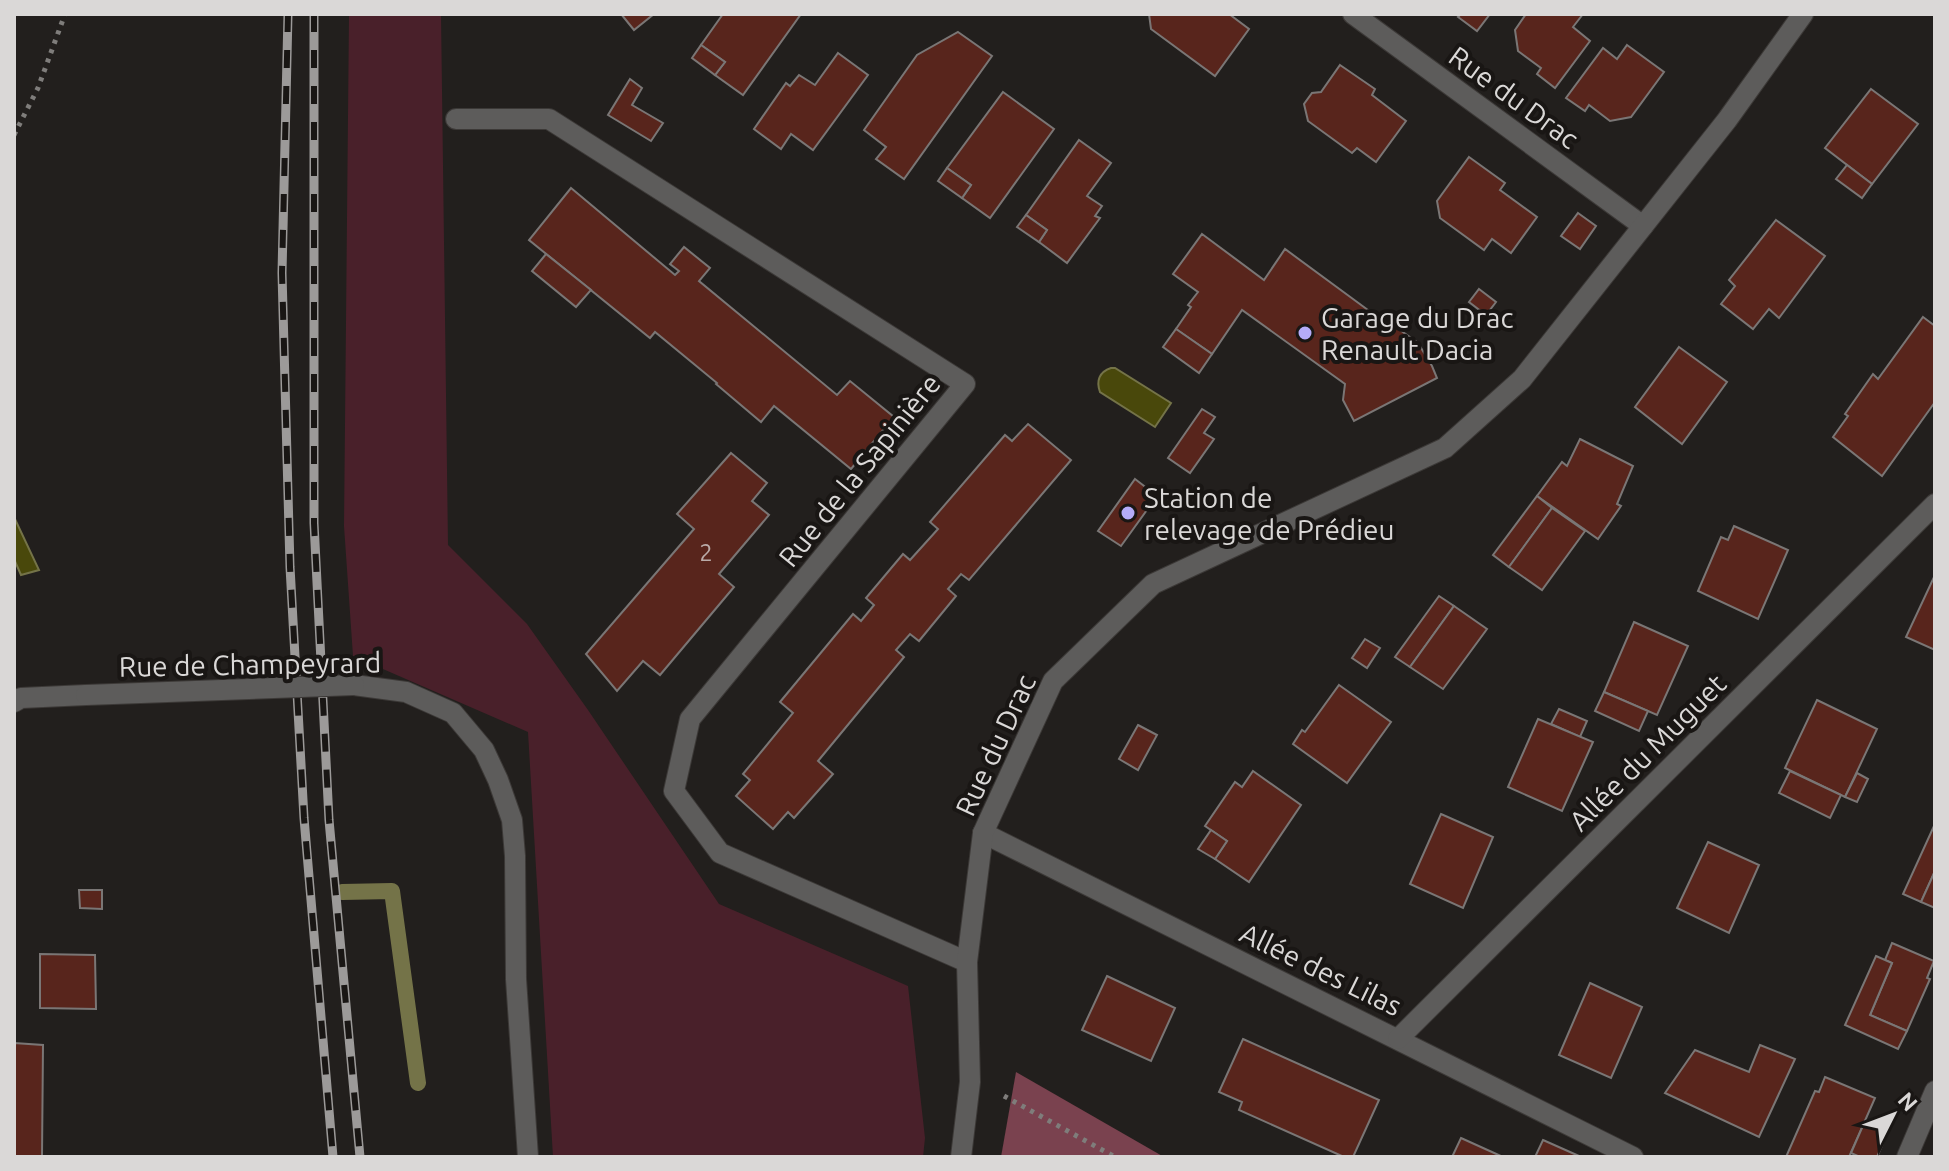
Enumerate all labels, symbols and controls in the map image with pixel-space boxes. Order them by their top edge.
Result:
street label: Rue du Drac [1443,40,1585,154]
place label: Garage du Drac Renault Dacia [1321,302,1513,365]
marker: Garage du Drac Renault Dacia [1296,324,1314,342]
street label: Rue de la Sapinière [772,368,946,572]
place label: Station de relevage de Prédieu [1144,482,1395,545]
marker: Station de relevage de Prédieu [1119,504,1137,522]
house number: 2 [699,539,713,566]
street label: Rue de Champeyrard [118,646,382,682]
street label: Allée du Muguet [1563,668,1731,836]
street label: Rue du Drac [949,670,1041,820]
street label: Allée des Lilas [1235,917,1407,1021]
north arrow [1853,1075,1933,1155]
text: N [1893,1087,1923,1116]

